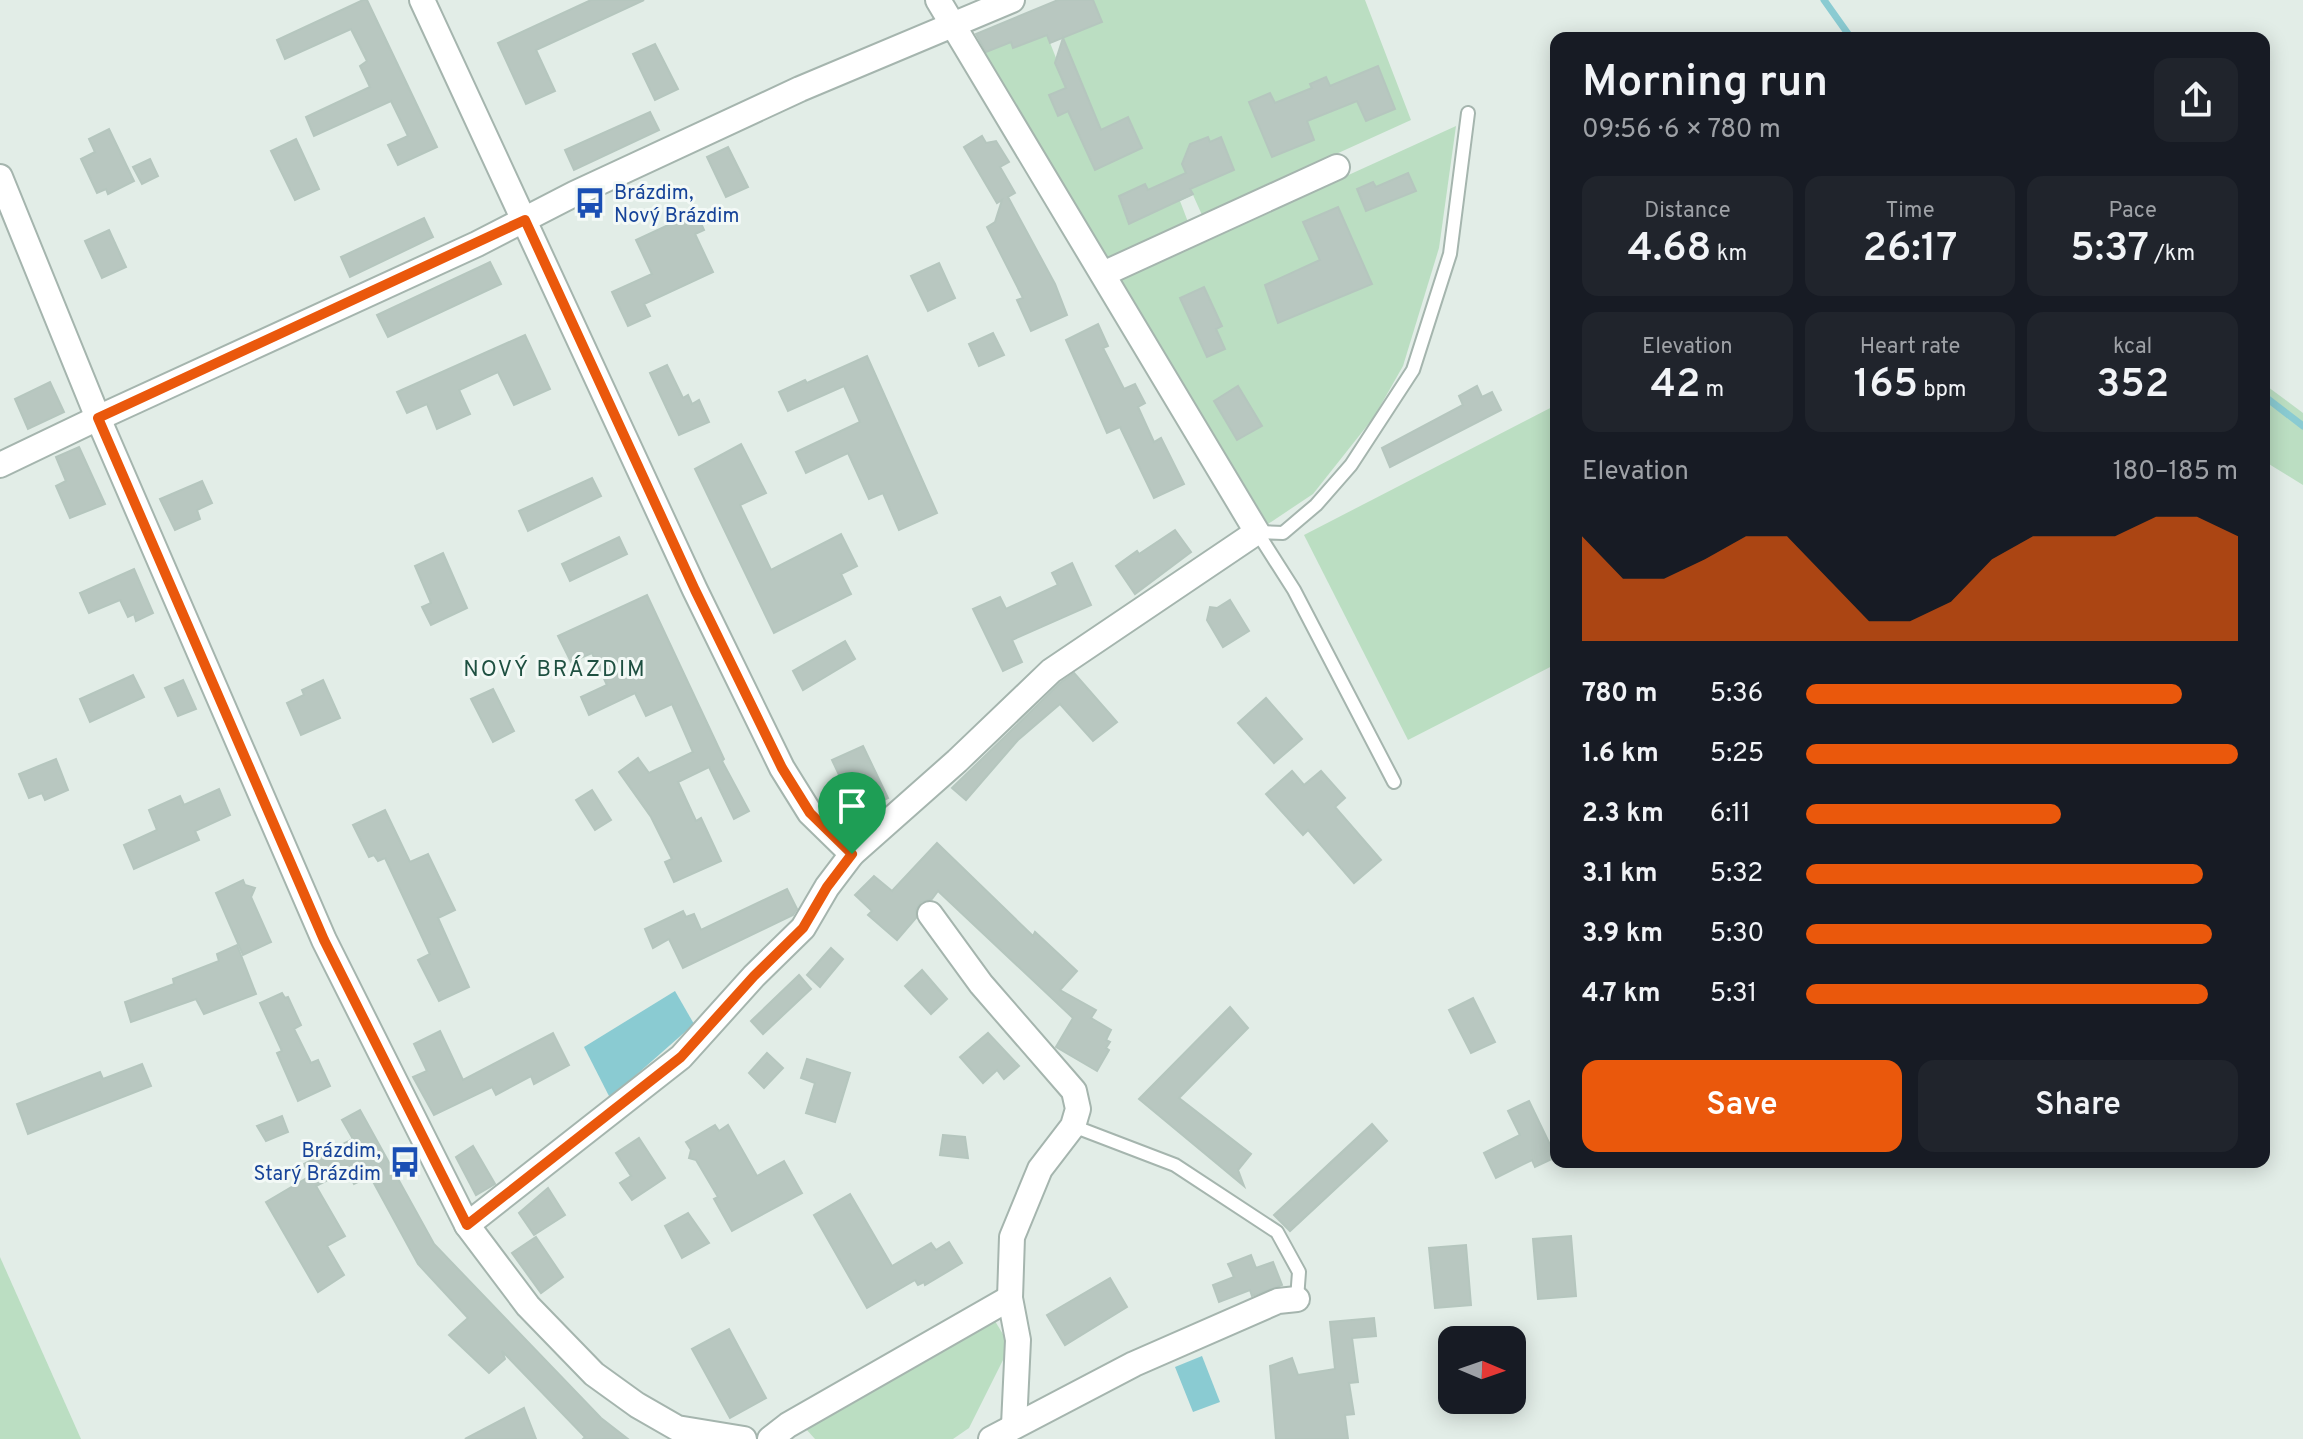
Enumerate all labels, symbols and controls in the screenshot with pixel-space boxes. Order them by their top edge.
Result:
text: Morning run [1582,56,1828,112]
button: share [2154,58,2238,142]
text: 09:56 · 6 × 780 m [1582,114,1781,147]
place label: Brázdim, Nový Brázdim [614,181,739,230]
bus stop icon: Brázdim, Nový Brázdim [573,186,607,220]
text: Distance [1644,198,1731,225]
text: Time [1885,198,1935,225]
text: Pace [2108,198,2157,225]
text: 4.68 [1627,225,1712,275]
text: 26:17 [1862,225,1958,275]
text: 5:37 [2070,225,2149,275]
text: km [1712,241,1747,268]
text: /km [2149,241,2195,268]
text: Elevation [1642,334,1733,361]
text: Heart rate [1860,334,1960,361]
text: kcal [2113,334,2152,361]
text: 42 [1650,361,1700,411]
text: 165 [1854,361,1918,411]
text: 352 [2096,361,2169,411]
text: m [1700,377,1724,404]
text: bpm [1918,377,1966,404]
text: Elevation [1582,456,1689,489]
text: 180–185 m [2113,456,2238,489]
district label: NOVÝ BRÁZDIM [463,655,647,684]
text: 780 m [1582,678,1658,711]
text: 5:36 [1710,678,1763,711]
text: 1.6 km [1582,738,1659,771]
text: 5:25 [1710,738,1764,771]
pin [818,772,886,854]
icon: arrive [830,784,874,828]
text: 2.3 km [1582,798,1664,831]
text: 6:11 [1710,798,1751,831]
text: 3.1 km [1582,858,1658,891]
text: 5:32 [1710,858,1763,891]
text: 3.9 km [1582,918,1663,951]
text: 5:30 [1710,918,1764,951]
text: 4.7 km [1582,978,1661,1011]
text: 5:31 [1710,978,1757,1011]
button: Save [1582,1060,1902,1152]
button: Share [1918,1060,2238,1152]
place label: Brázdim, Starý Brázdim [253,1139,381,1188]
bus stop icon: Brázdim, Starý Brázdim [388,1145,422,1179]
north arrow [1438,1326,1526,1414]
map controls [1438,1326,1526,1414]

